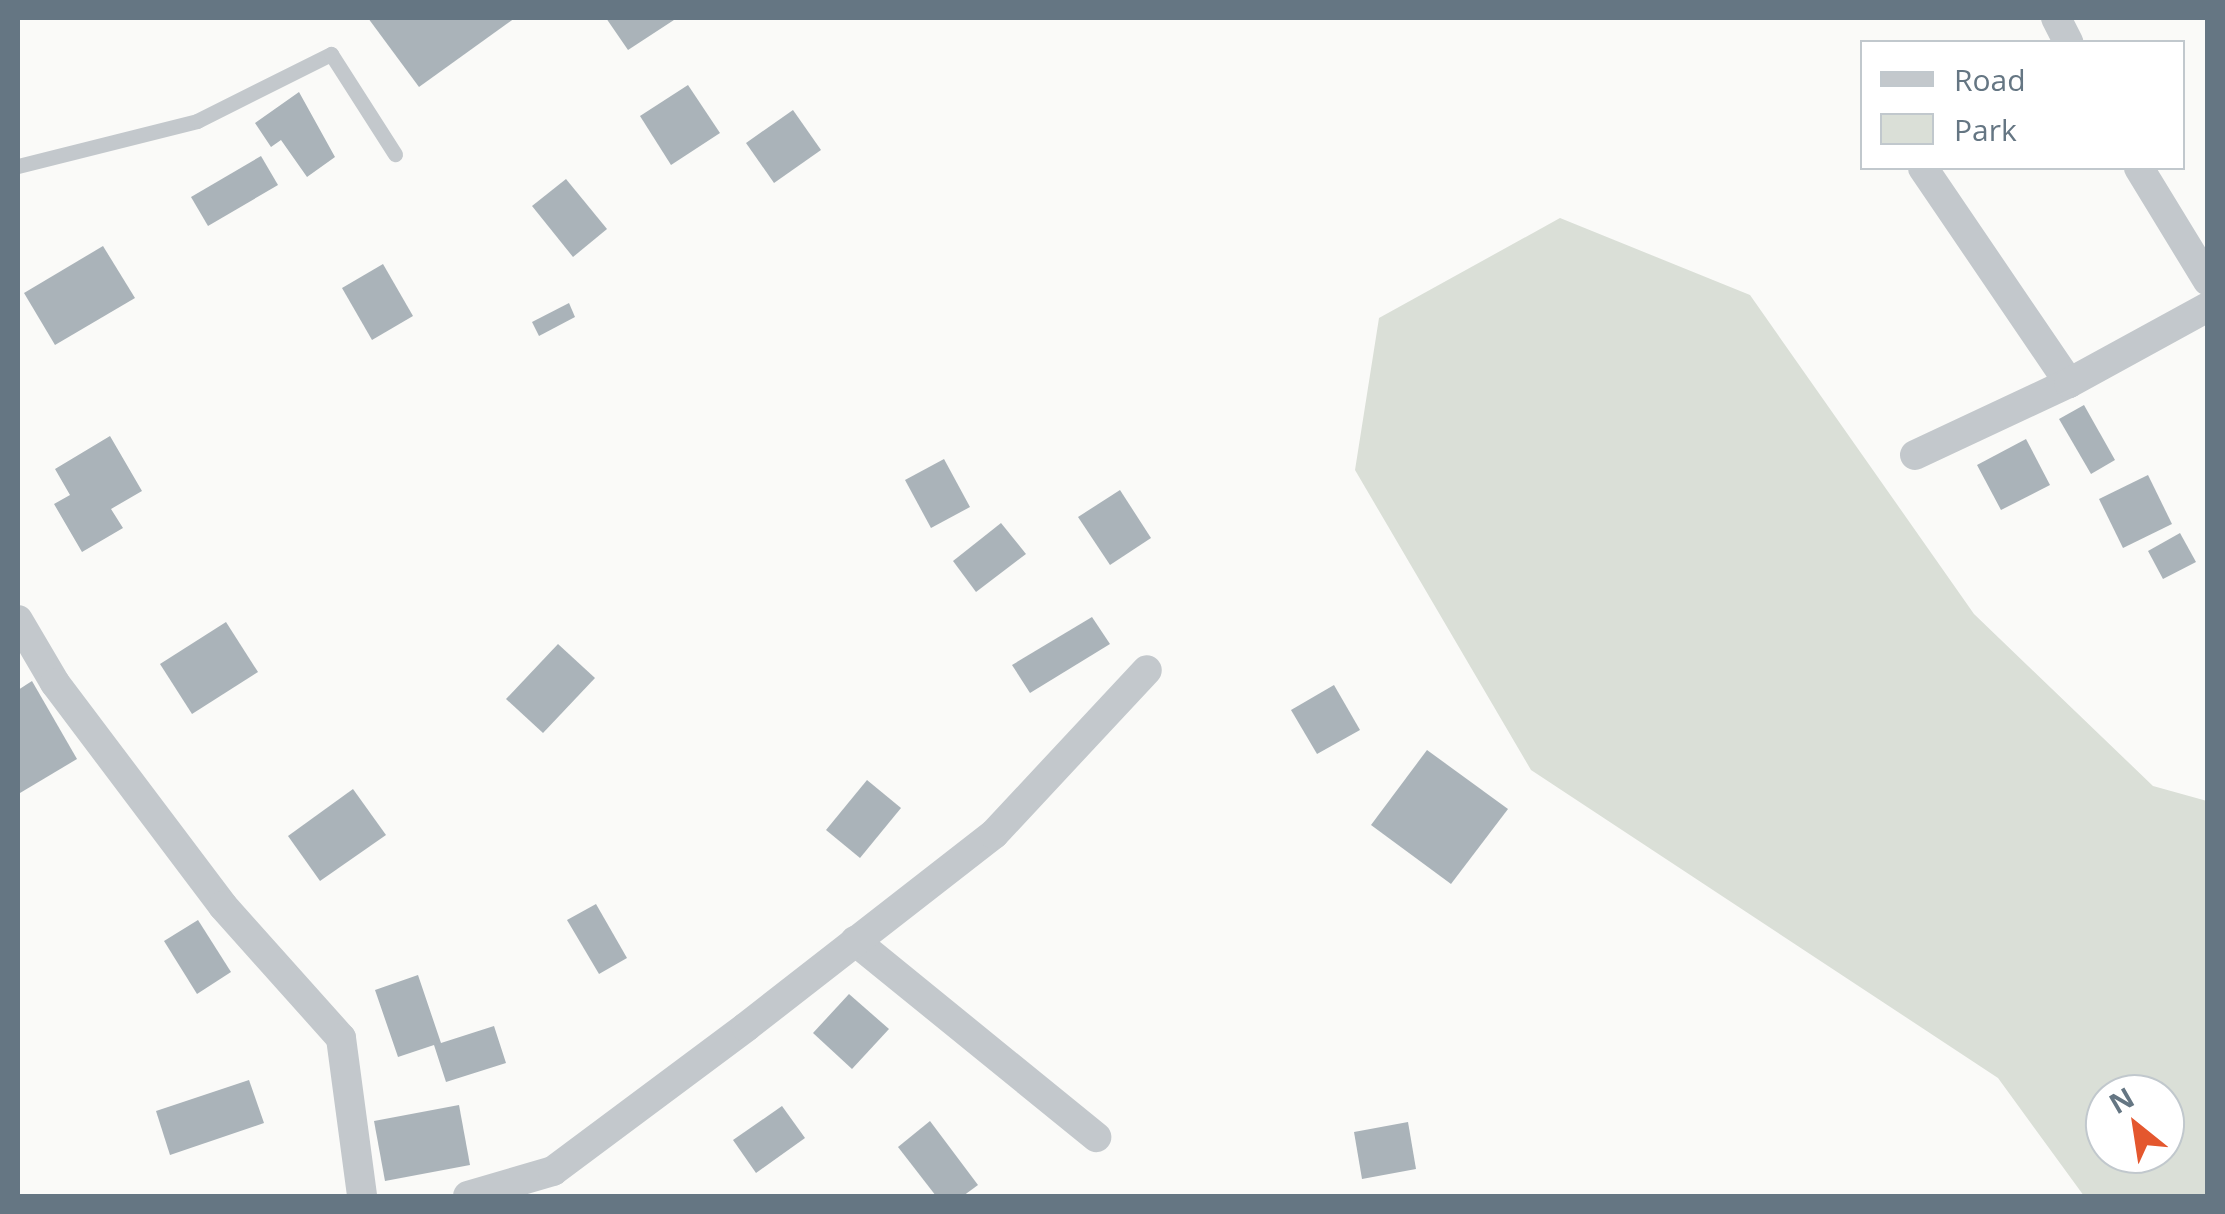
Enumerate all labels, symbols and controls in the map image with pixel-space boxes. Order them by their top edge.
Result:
legend [1860,40,2185,170]
text: Road [1954,59,2026,100]
text: Park [1954,109,2017,150]
north arrow [2085,1074,2185,1174]
text: N [2102,1078,2140,1122]

